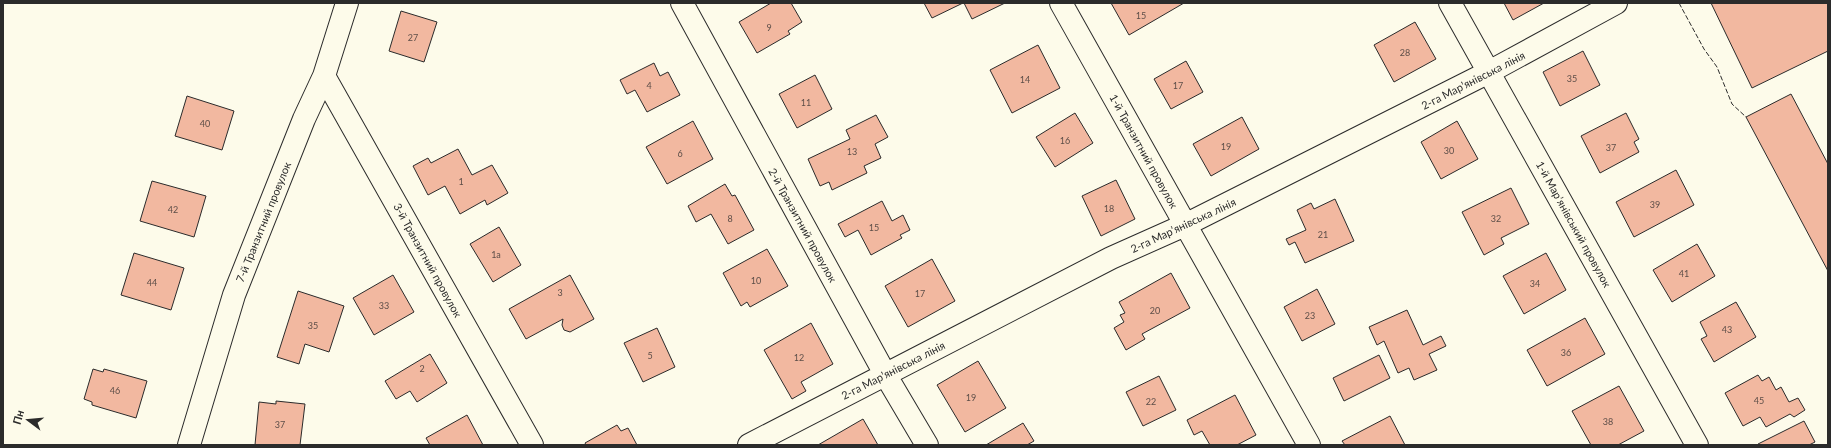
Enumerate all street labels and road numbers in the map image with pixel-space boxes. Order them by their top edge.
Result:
street label: 2-га Марʼянівська лінія [1419,48,1527,112]
street label: 1-й Транзитний провулок [1107,92,1181,211]
street label: 1-й Марʼянівський провулок [1534,159,1614,290]
street label: 7-й Транзитний провулок [233,160,293,284]
street label: 2-й Транзитний провулок [766,166,840,285]
street label: 2-га Марʼянівська лінія [1128,195,1238,255]
street label: 3-й Транзитний провулок [391,201,465,320]
street label: 2-га Марʼянівська лінія [839,338,947,402]

